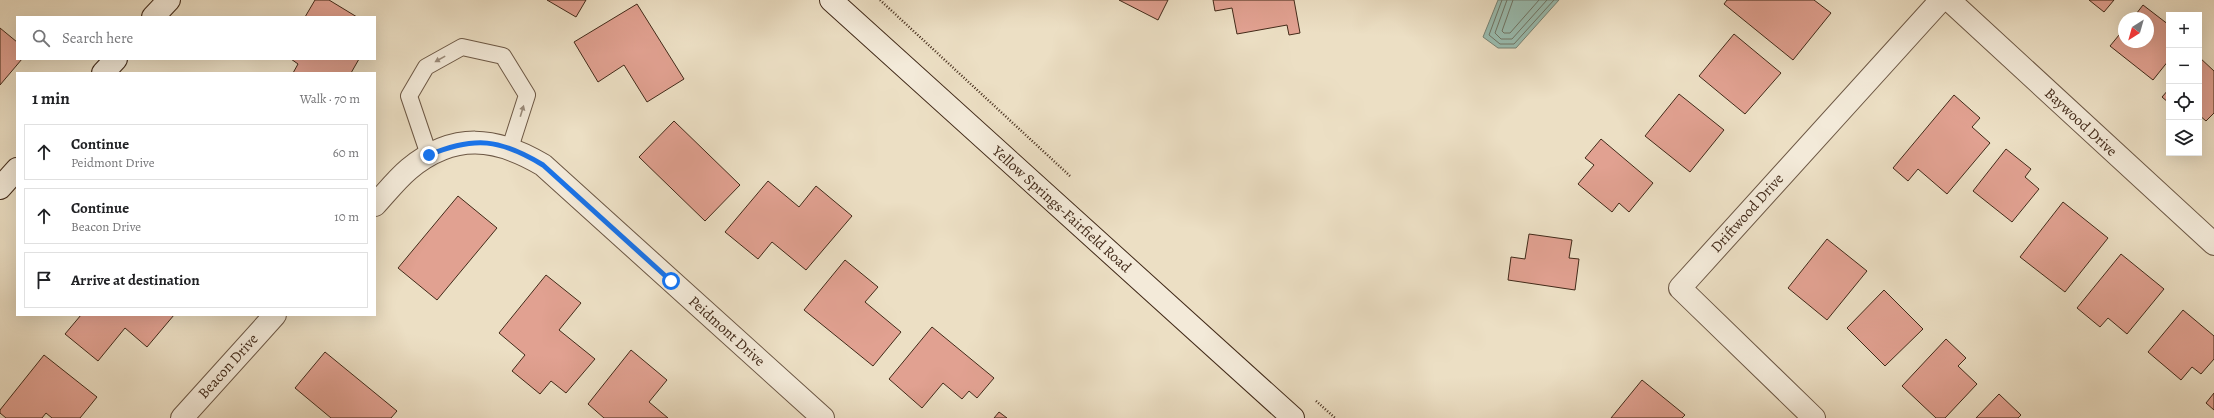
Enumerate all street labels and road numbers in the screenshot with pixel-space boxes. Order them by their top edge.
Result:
street label: Baywood Drive [2040,83,2122,161]
street label: Yellow Springs-Fairfield Road [987,140,1136,277]
street label: Driftwood Drive [1706,169,1788,257]
street label: Peidmont Drive [684,291,770,371]
street label: Beacon Drive [193,329,263,403]

